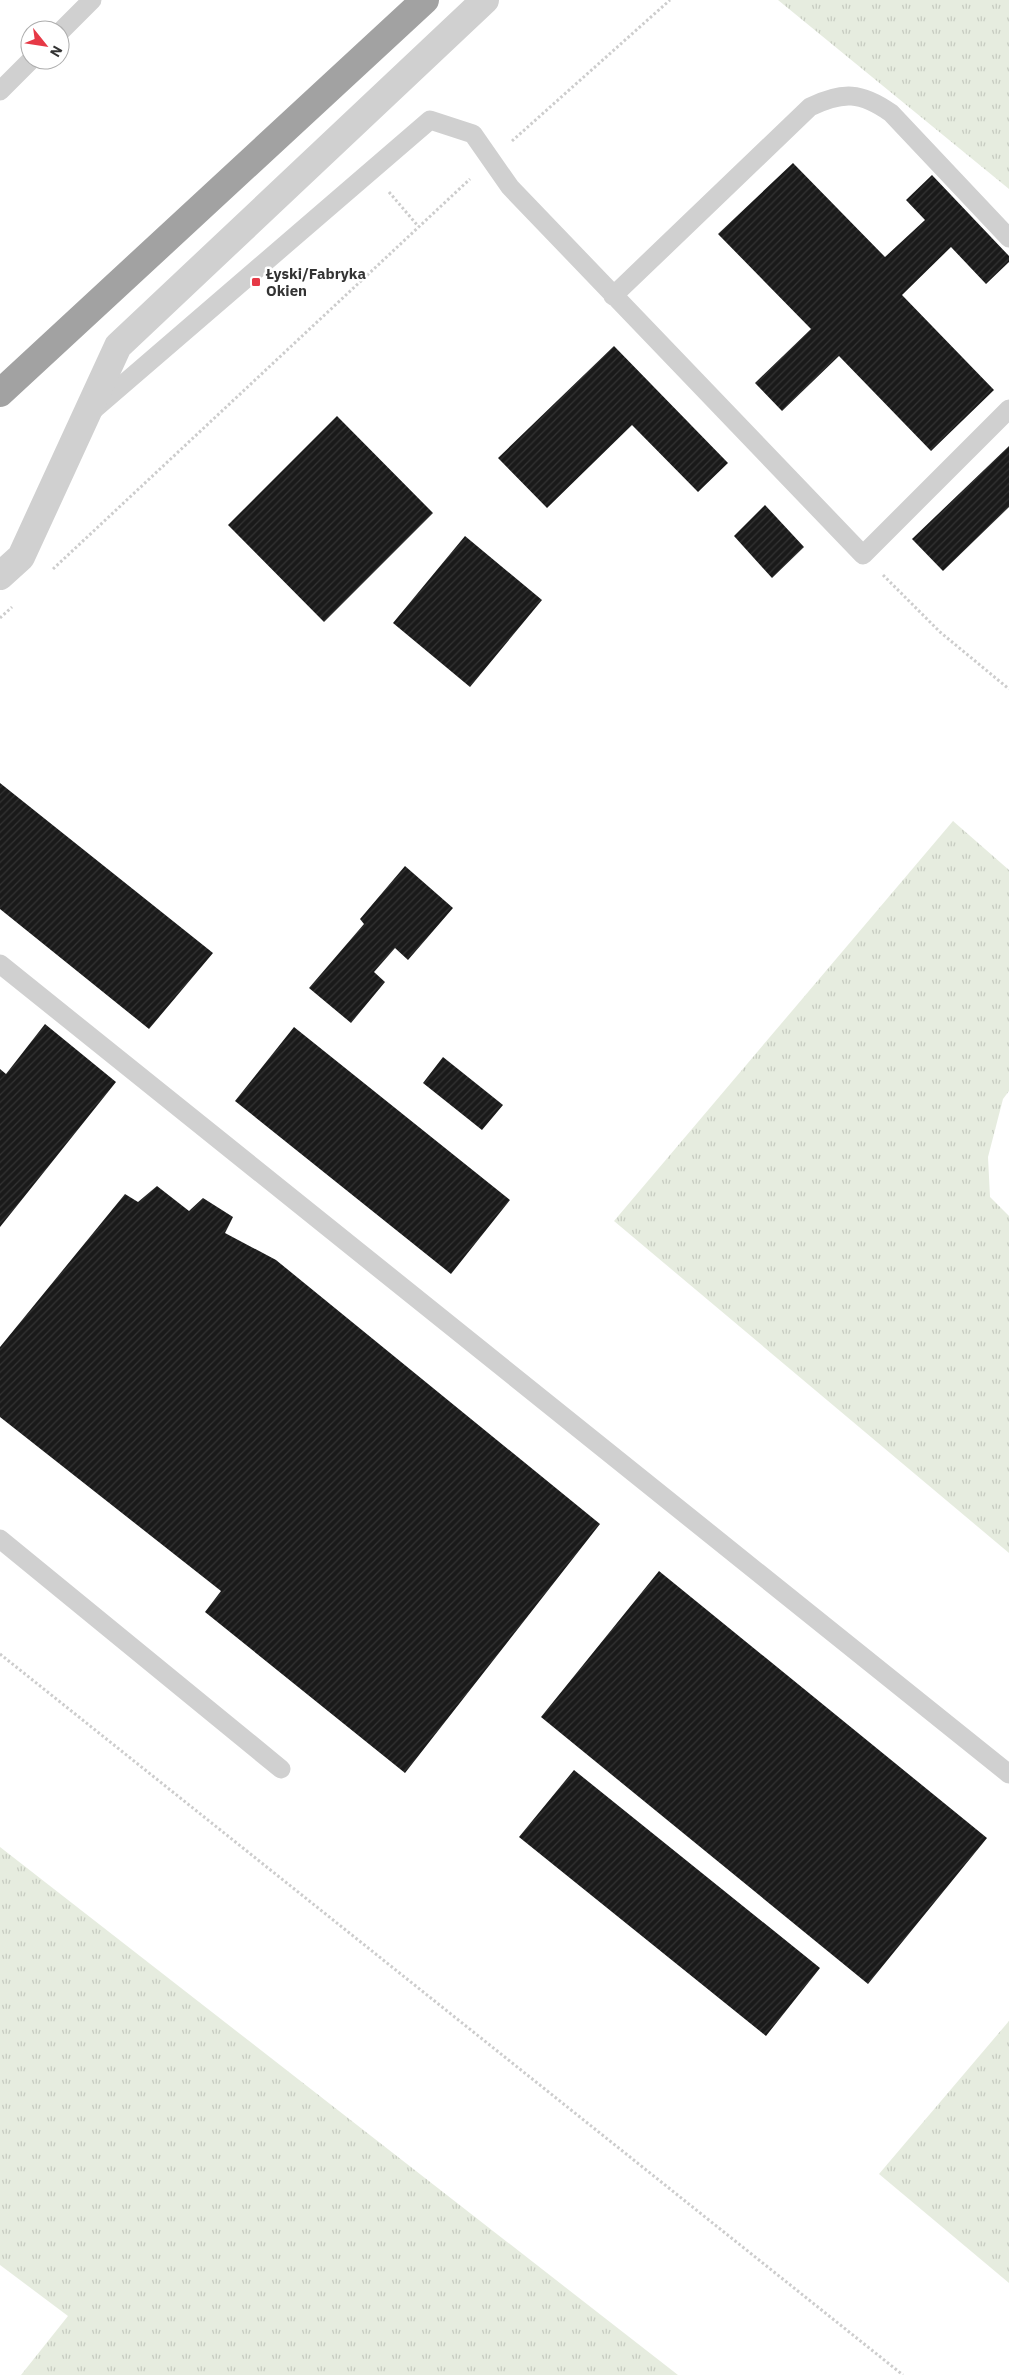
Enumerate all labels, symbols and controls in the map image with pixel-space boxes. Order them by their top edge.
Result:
north arrow [20,20,70,70]
text: N [46,43,67,60]
place label: Łyski/Fabryka Okien [265,264,367,300]
marker: Łyski/Fabryka Okien [250,276,262,288]

